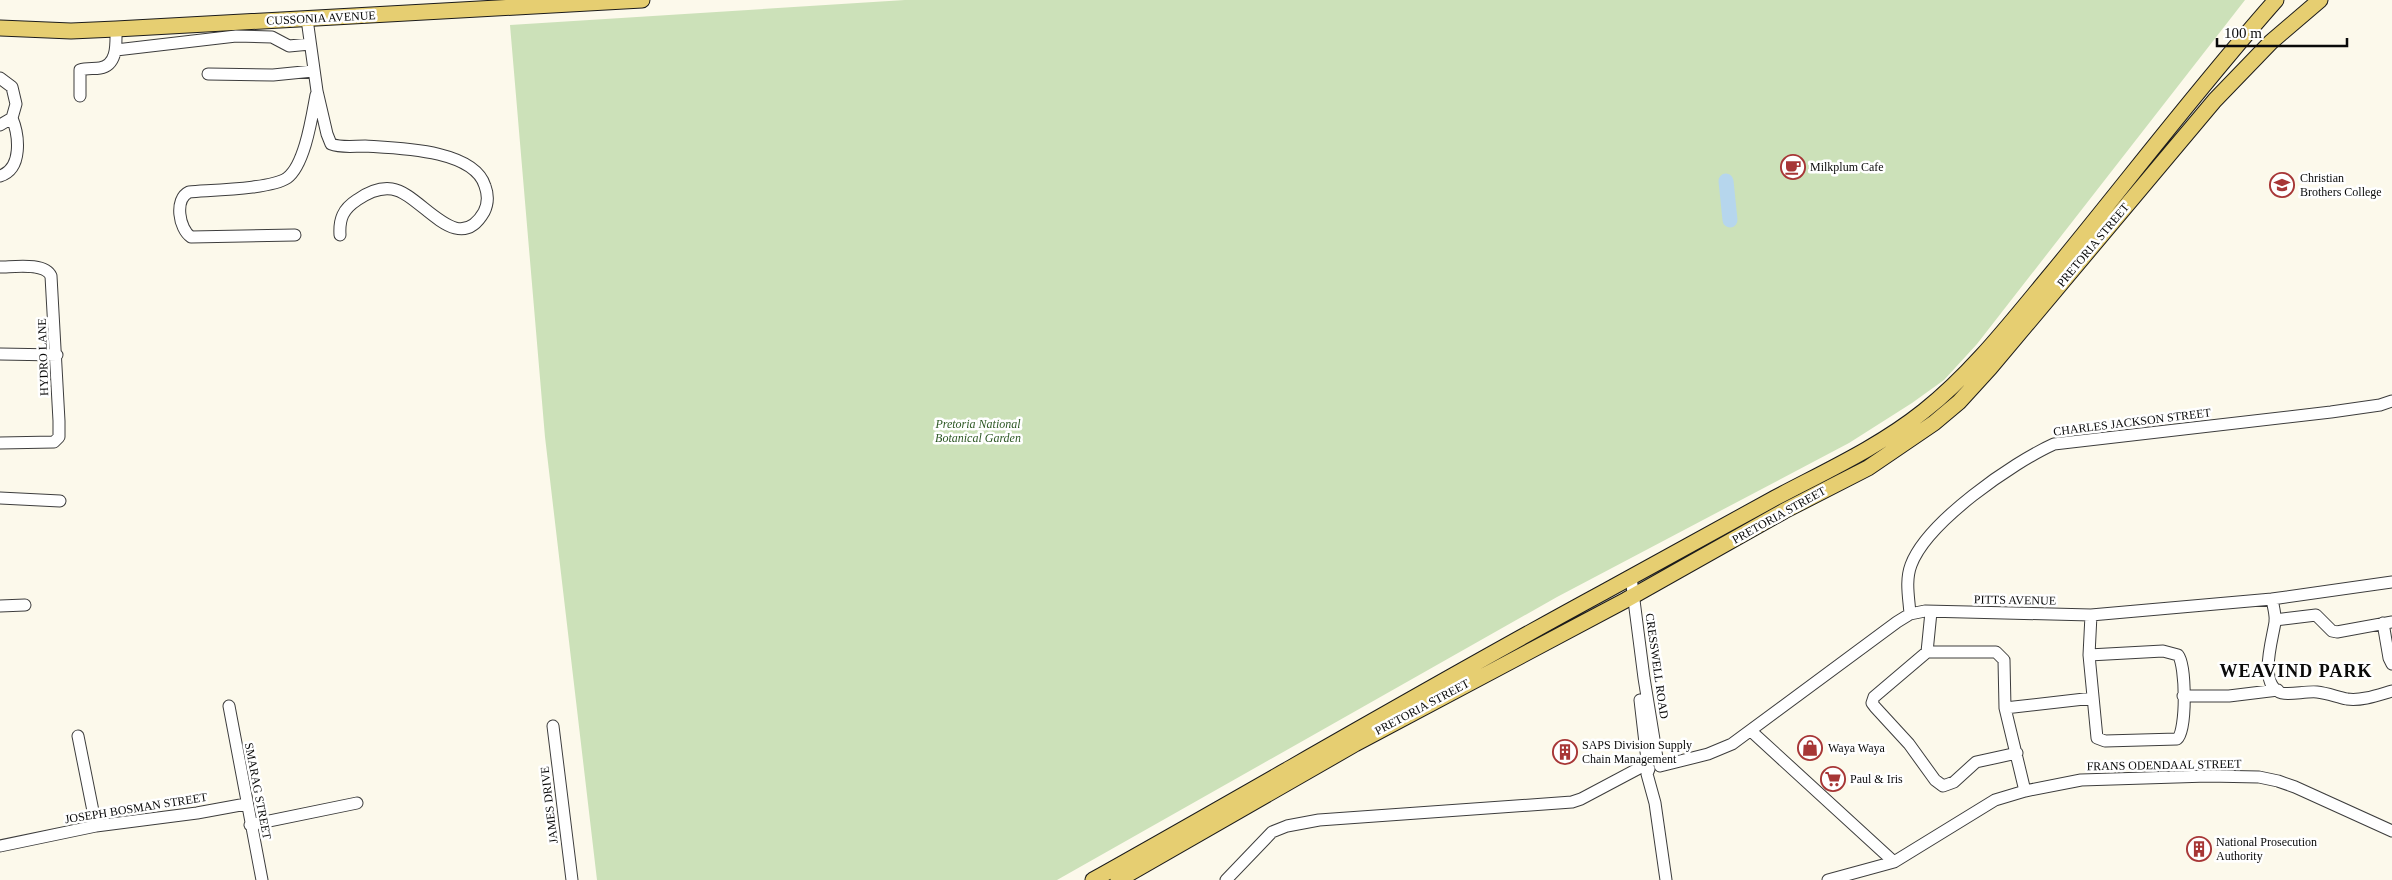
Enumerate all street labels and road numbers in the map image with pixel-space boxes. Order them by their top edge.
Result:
street label: CUSSONIA AVENUE [266,8,376,28]
street label: PRETORIA STREET [2054,200,2132,290]
street label: HYDRO LANE [35,318,51,396]
street label: CHARLES JACKSON STREET [2052,405,2212,439]
street label: PRETORIA STREET [1730,483,1829,547]
street label: PITTS AVENUE [1974,592,2056,608]
street label: CRESSWELL ROAD [1643,612,1671,720]
street label: PRETORIA STREET [1372,676,1472,738]
street label: SMARAG STREET [242,741,274,841]
street label: FRANS ODENDAAL STREET [2086,757,2242,773]
street label: JAMES DRIVE [537,766,561,844]
street label: JOSEPH BOSMAN STREET [64,790,209,826]

